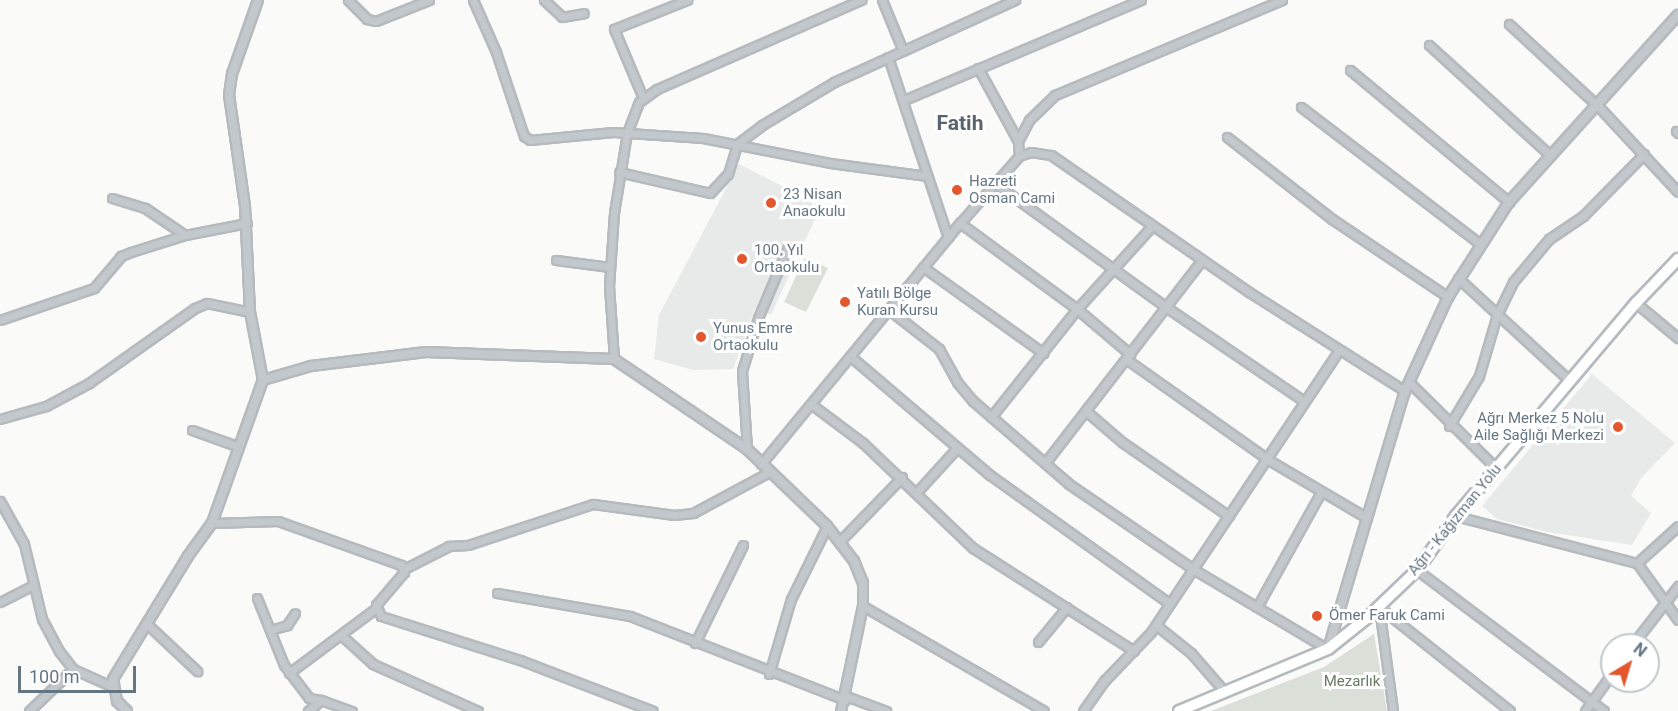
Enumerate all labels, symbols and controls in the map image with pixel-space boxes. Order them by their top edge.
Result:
district label: Fatih [937,110,983,136]
place label: Hazreti Osman Cami [969,172,1055,207]
marker: Hazreti Osman Cami [950,183,964,197]
place label: 23 Nisan Anaokulu [783,185,846,220]
marker: 23 Nisan Anaokulu [764,196,778,210]
place label: 100. Yıl Ortaokulu [754,241,819,276]
marker: 100. Yıl Ortaokulu [735,252,749,266]
place label: Yatılı Bölge Kuran Kursu [857,284,938,319]
marker: Yatılı Bölge Kuran Kursu [838,295,852,309]
place label: Yunus Emre Ortaokulu [713,319,793,354]
marker: Yunus Emre Ortaokulu [694,330,708,344]
place label: Ağrı Merkez 5 Nolu Aile Sağlığı Merkezi [1474,409,1604,444]
marker: Ağrı Merkez 5 Nolu Aile Sağlığı Merkezi [1609,418,1627,436]
street label: Ağrı - Kağızman Yolu [1405,461,1505,579]
place label: Ömer Faruk Cami [1329,607,1445,625]
marker: Ömer Faruk Cami [1310,609,1324,623]
north arrow [1600,633,1660,693]
text: N [1630,639,1650,661]
scale bar [21,654,140,692]
text: 100 m [29,666,80,687]
park label: Mezarlık [1324,673,1380,691]

